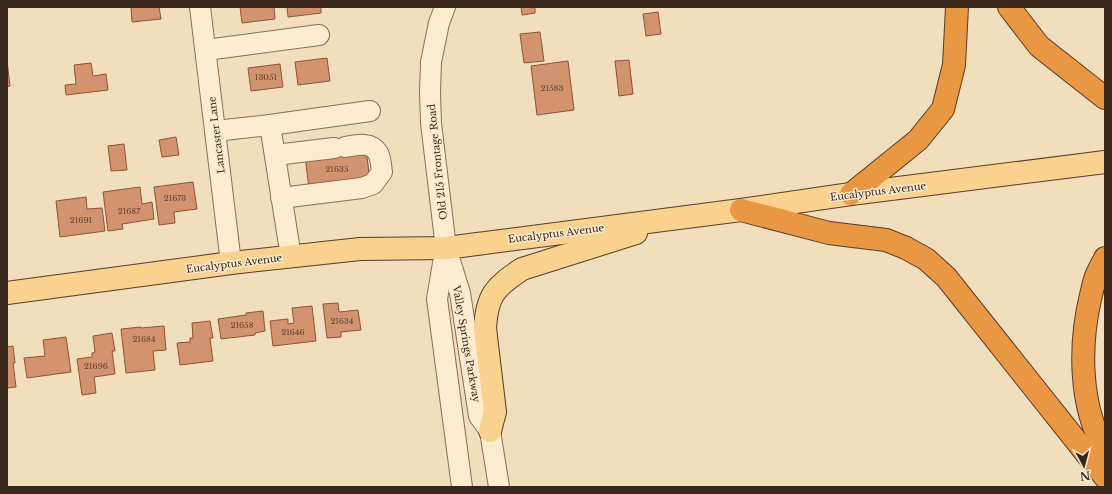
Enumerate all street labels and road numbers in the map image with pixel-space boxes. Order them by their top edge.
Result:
street label: Lancaster Lane [205,95,228,174]
street label: Old 215 Frontage Road [425,103,450,221]
street label: Eucalyptus Avenue [829,179,927,204]
street label: Eucalyptus Avenue [507,221,605,246]
street label: Eucalyptus Avenue [185,251,283,276]
street label: Valley Springs Parkway [450,284,483,404]

